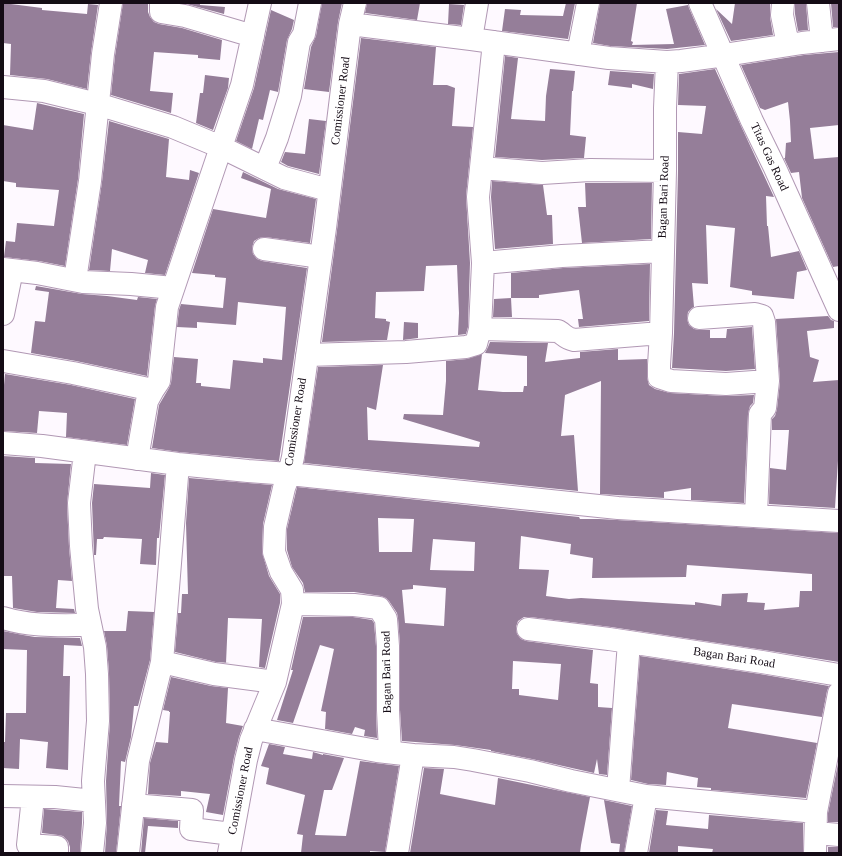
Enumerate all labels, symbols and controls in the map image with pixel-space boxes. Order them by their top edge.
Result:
street label: Comissioner Road [328,49,354,153]
street label: Titas Gas Road [745,116,793,198]
street label: Bagan Bari Road [655,150,673,244]
street label: Comissioner Road [281,370,311,474]
street label: Bagan Bari Road [379,625,395,719]
street label: Bagan Bari Road [687,644,781,672]
street label: Comissioner Road [224,740,258,842]

